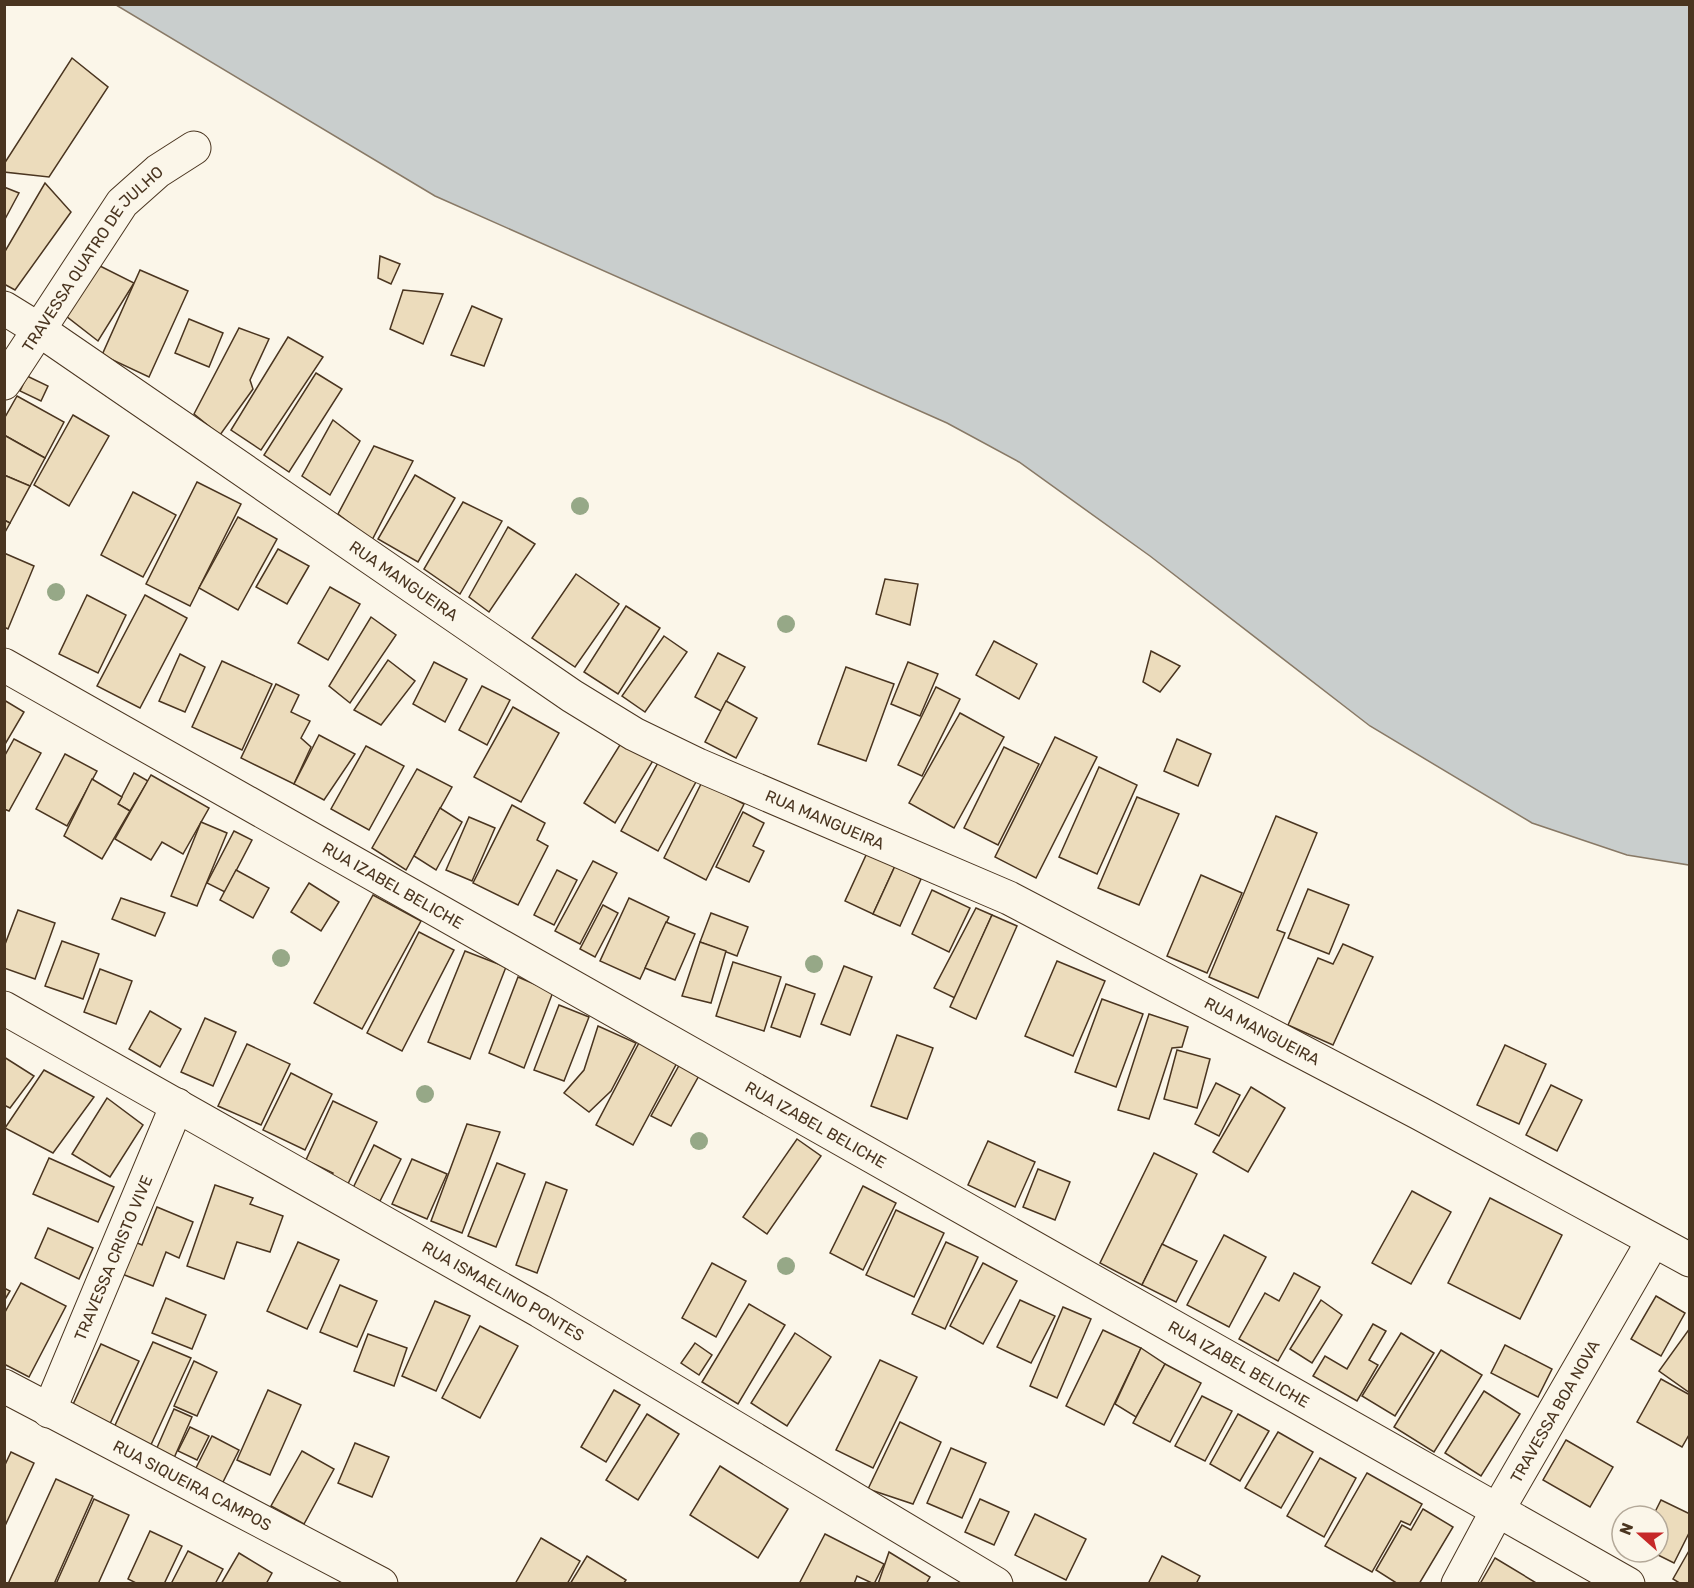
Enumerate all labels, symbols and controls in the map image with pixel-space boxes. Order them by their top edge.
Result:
street label: TRAVESSA QUATRO DE JULHO [18,162,167,355]
street label: RUA MANGUEIRA [346,536,462,625]
street label: RUA MANGUEIRA [763,786,888,853]
street label: RUA IZABEL BELICHE [319,838,467,933]
street label: RUA MANGUEIRA [1201,993,1324,1069]
street label: RUA IZABEL BELICHE [742,1077,890,1172]
street label: TRAVESSA CRISTO VIVE [70,1172,156,1343]
street label: RUA ISMAELINO PONTES [419,1237,588,1345]
street label: RUA IZABEL BELICHE [1165,1316,1313,1411]
street label: TRAVESSA BOA NOVA [1506,1336,1603,1486]
street label: RUA SIQUEIRA CAMPOS [110,1436,275,1534]
north arrow [1610,1504,1670,1564]
text: N [1616,1520,1637,1538]

